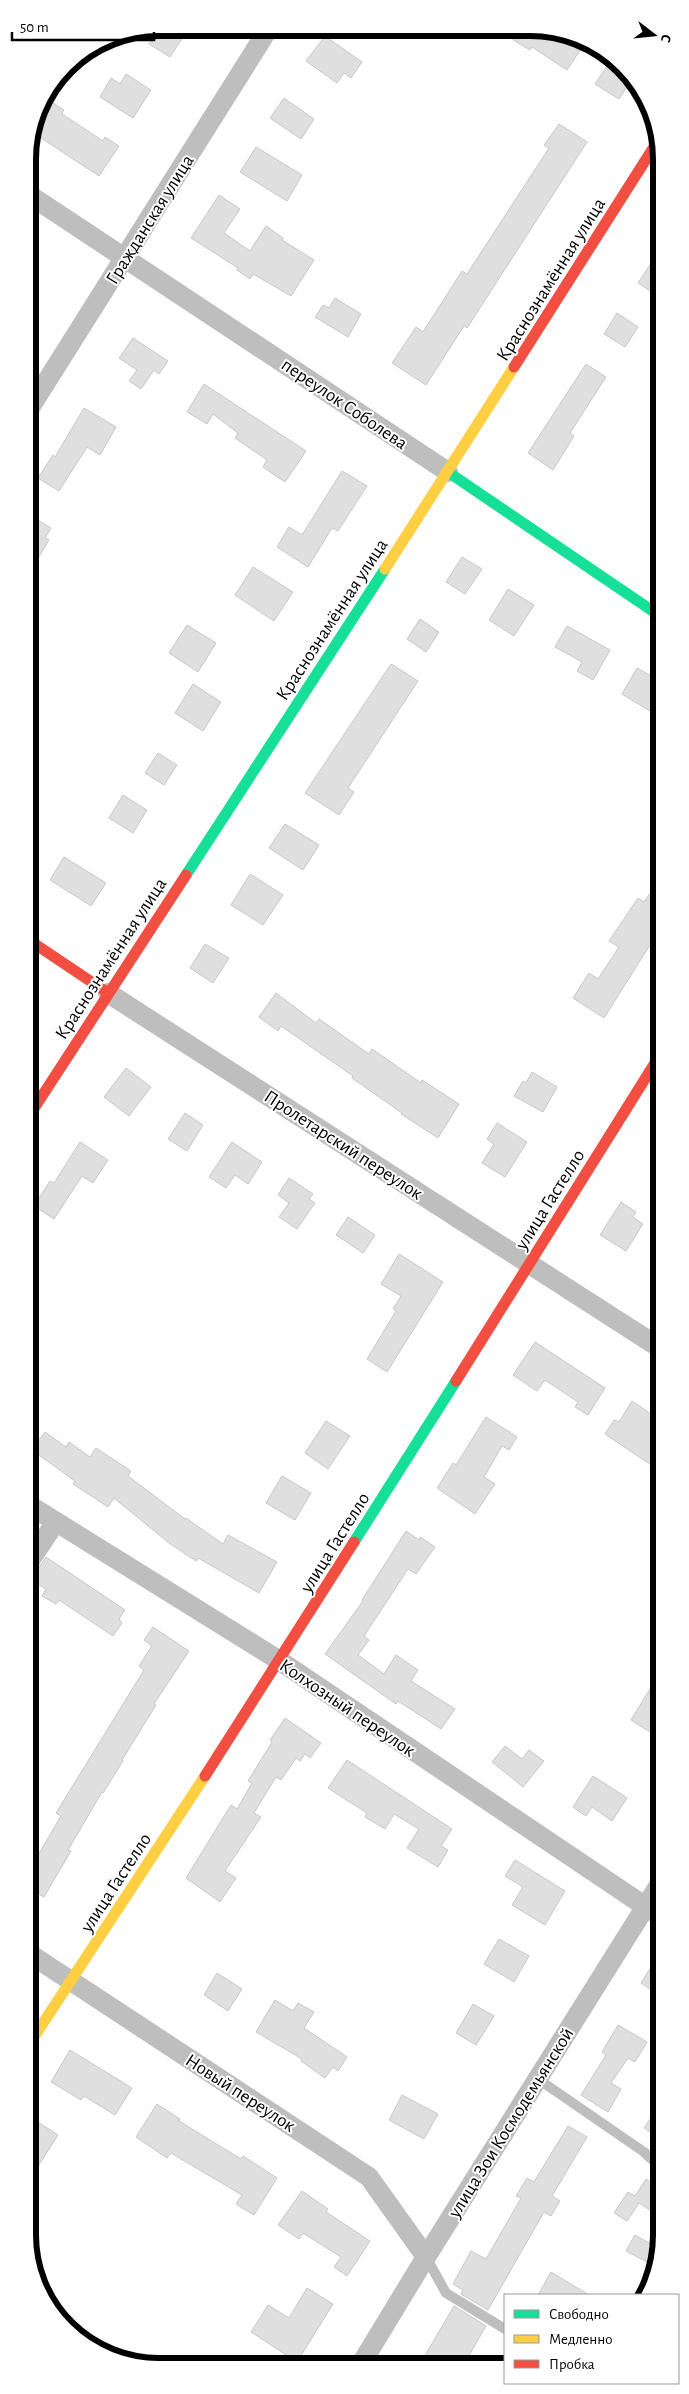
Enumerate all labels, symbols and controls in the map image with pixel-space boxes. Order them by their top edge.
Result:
scale bar [12,10,155,42]
north arrow [629,10,679,60]
text: 50 m [20,20,49,35]
text: С [658,33,673,44]
street label: Гражданская улица [103,151,198,288]
street label: Краснознамённая улица [493,195,609,365]
street label: переулок Соболева [278,355,411,454]
street label: Краснознамённая улица [273,535,392,704]
street label: Краснознамённая улица [52,874,171,1043]
street label: Пролетарский переулок [261,1087,426,1204]
street label: улица Гастелло [512,1147,588,1254]
street label: улица Гастелло [297,1490,373,1597]
street label: Колхозный переулок [276,1656,419,1761]
street label: улица Гастелло [77,1830,155,1936]
street label: улица Зои Космодемьянской [444,2025,578,2222]
street label: Новый переулок [182,2051,299,2136]
legend [504,2294,679,2384]
text: Свободно [549,2307,609,2322]
text: Медленно [549,2332,613,2347]
text: Пробка [549,2357,595,2372]

